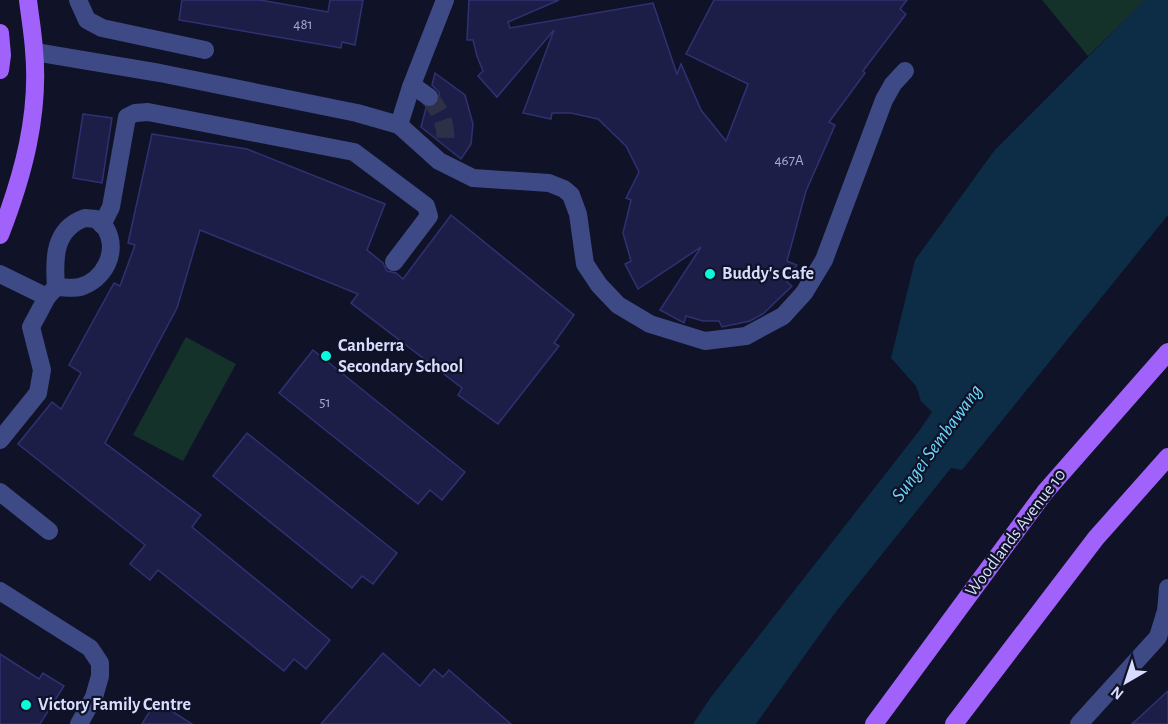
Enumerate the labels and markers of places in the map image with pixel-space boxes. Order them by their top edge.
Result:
place label: Buddy's Cafe [722,265,814,283]
marker: Buddy's Cafe [703,267,717,281]
place label: Canberra Secondary School [338,337,463,376]
marker: Canberra Secondary School [319,349,333,363]
place label: Victory Family Centre [38,696,191,714]
marker: Victory Family Centre [19,698,33,712]

